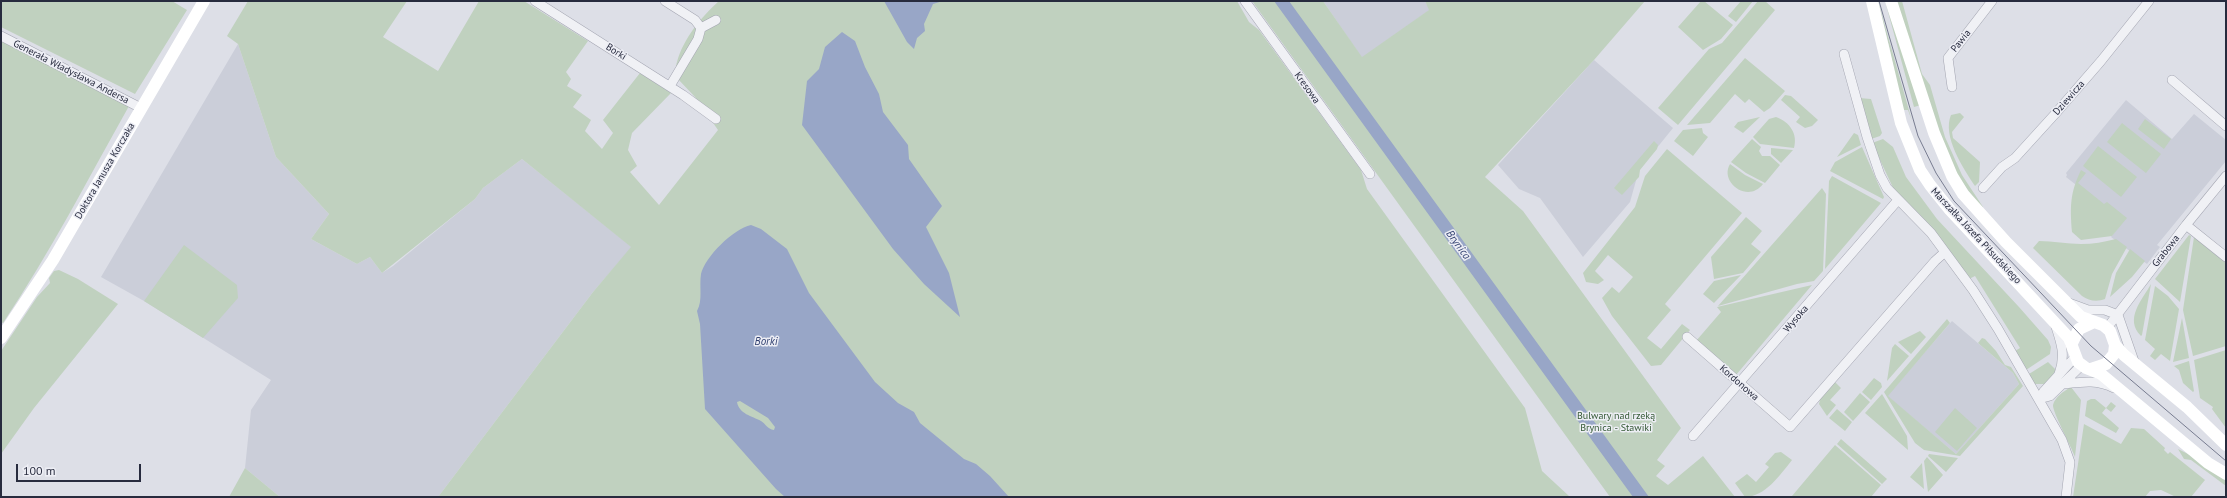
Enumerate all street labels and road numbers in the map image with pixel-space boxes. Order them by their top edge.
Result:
street label: Pawia [1949,27,1973,55]
street label: Generała Władysława Andersa [11,38,131,106]
street label: Borki [603,41,629,63]
street label: Kresowa [1292,70,1322,106]
street label: Dziewicza [2051,78,2087,118]
street label: Doktora Janusza Korczaka [72,121,138,221]
street label: Marszałka Józefa Piłsudskiego [1928,185,2024,287]
street label: Grabowa [2150,233,2182,269]
street label: Wysoka [1781,303,1811,335]
street label: Kordonowa [1717,363,1761,403]

